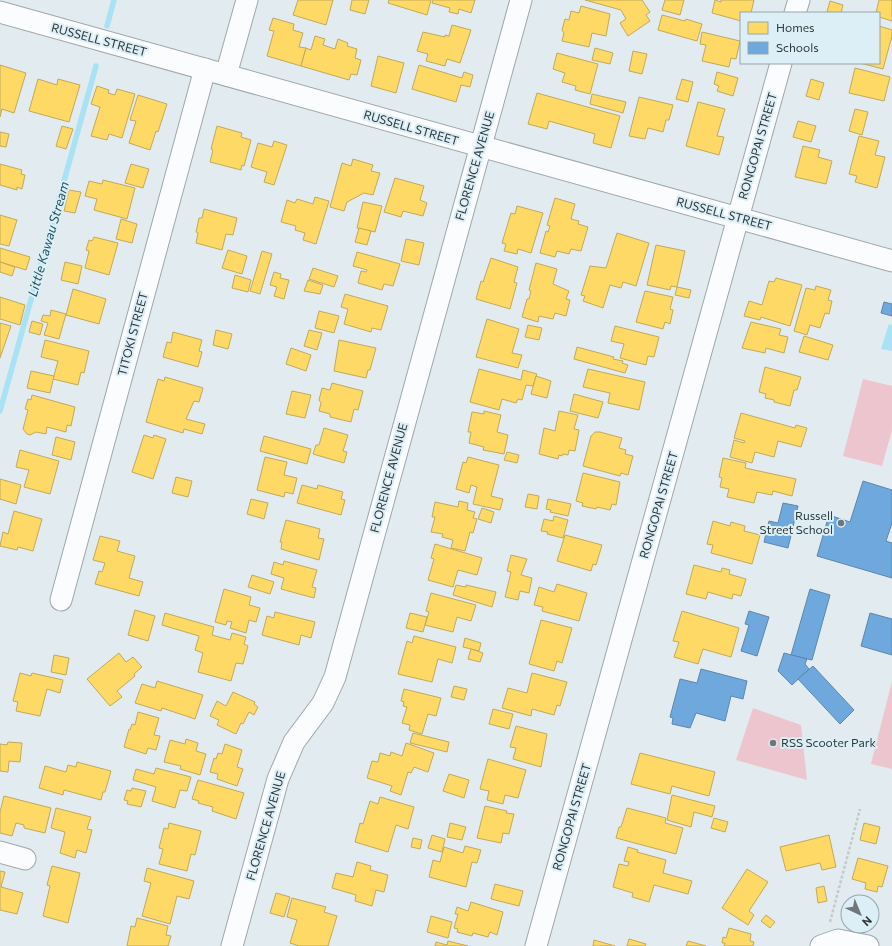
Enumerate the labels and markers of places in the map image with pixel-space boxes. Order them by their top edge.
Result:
place label: Russell Street School [760,508,833,536]
marker: Russell Street School [836,518,846,528]
place label: RSS Scooter Park [781,735,876,749]
marker: RSS Scooter Park [768,738,778,748]

